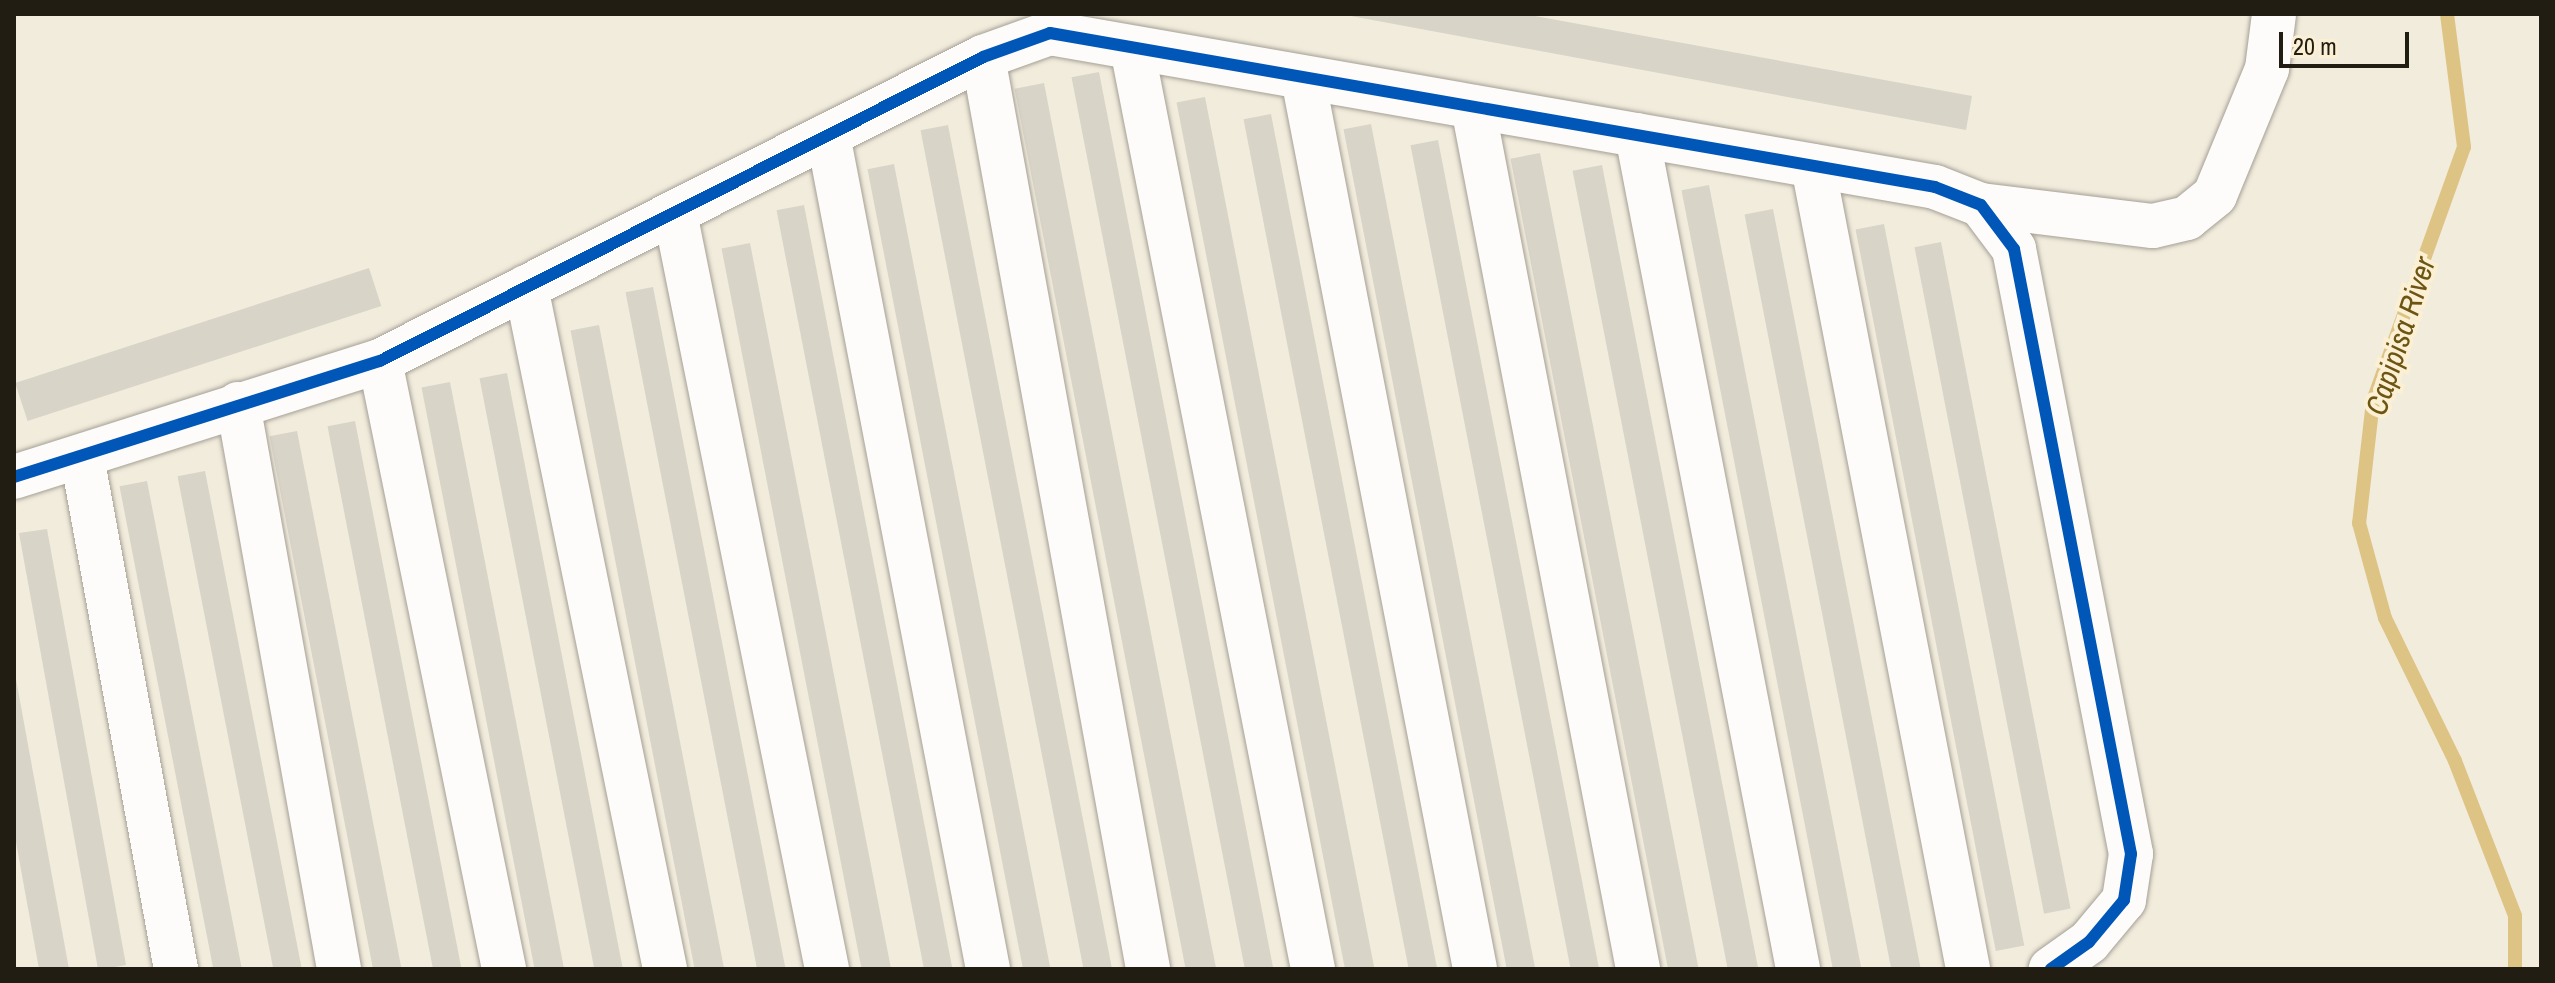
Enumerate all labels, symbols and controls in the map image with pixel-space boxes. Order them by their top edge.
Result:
scale bar [2283,16,2413,66]
text: 20 m [2293,30,2337,62]
water label: Capipisa River [2358,252,2442,420]

